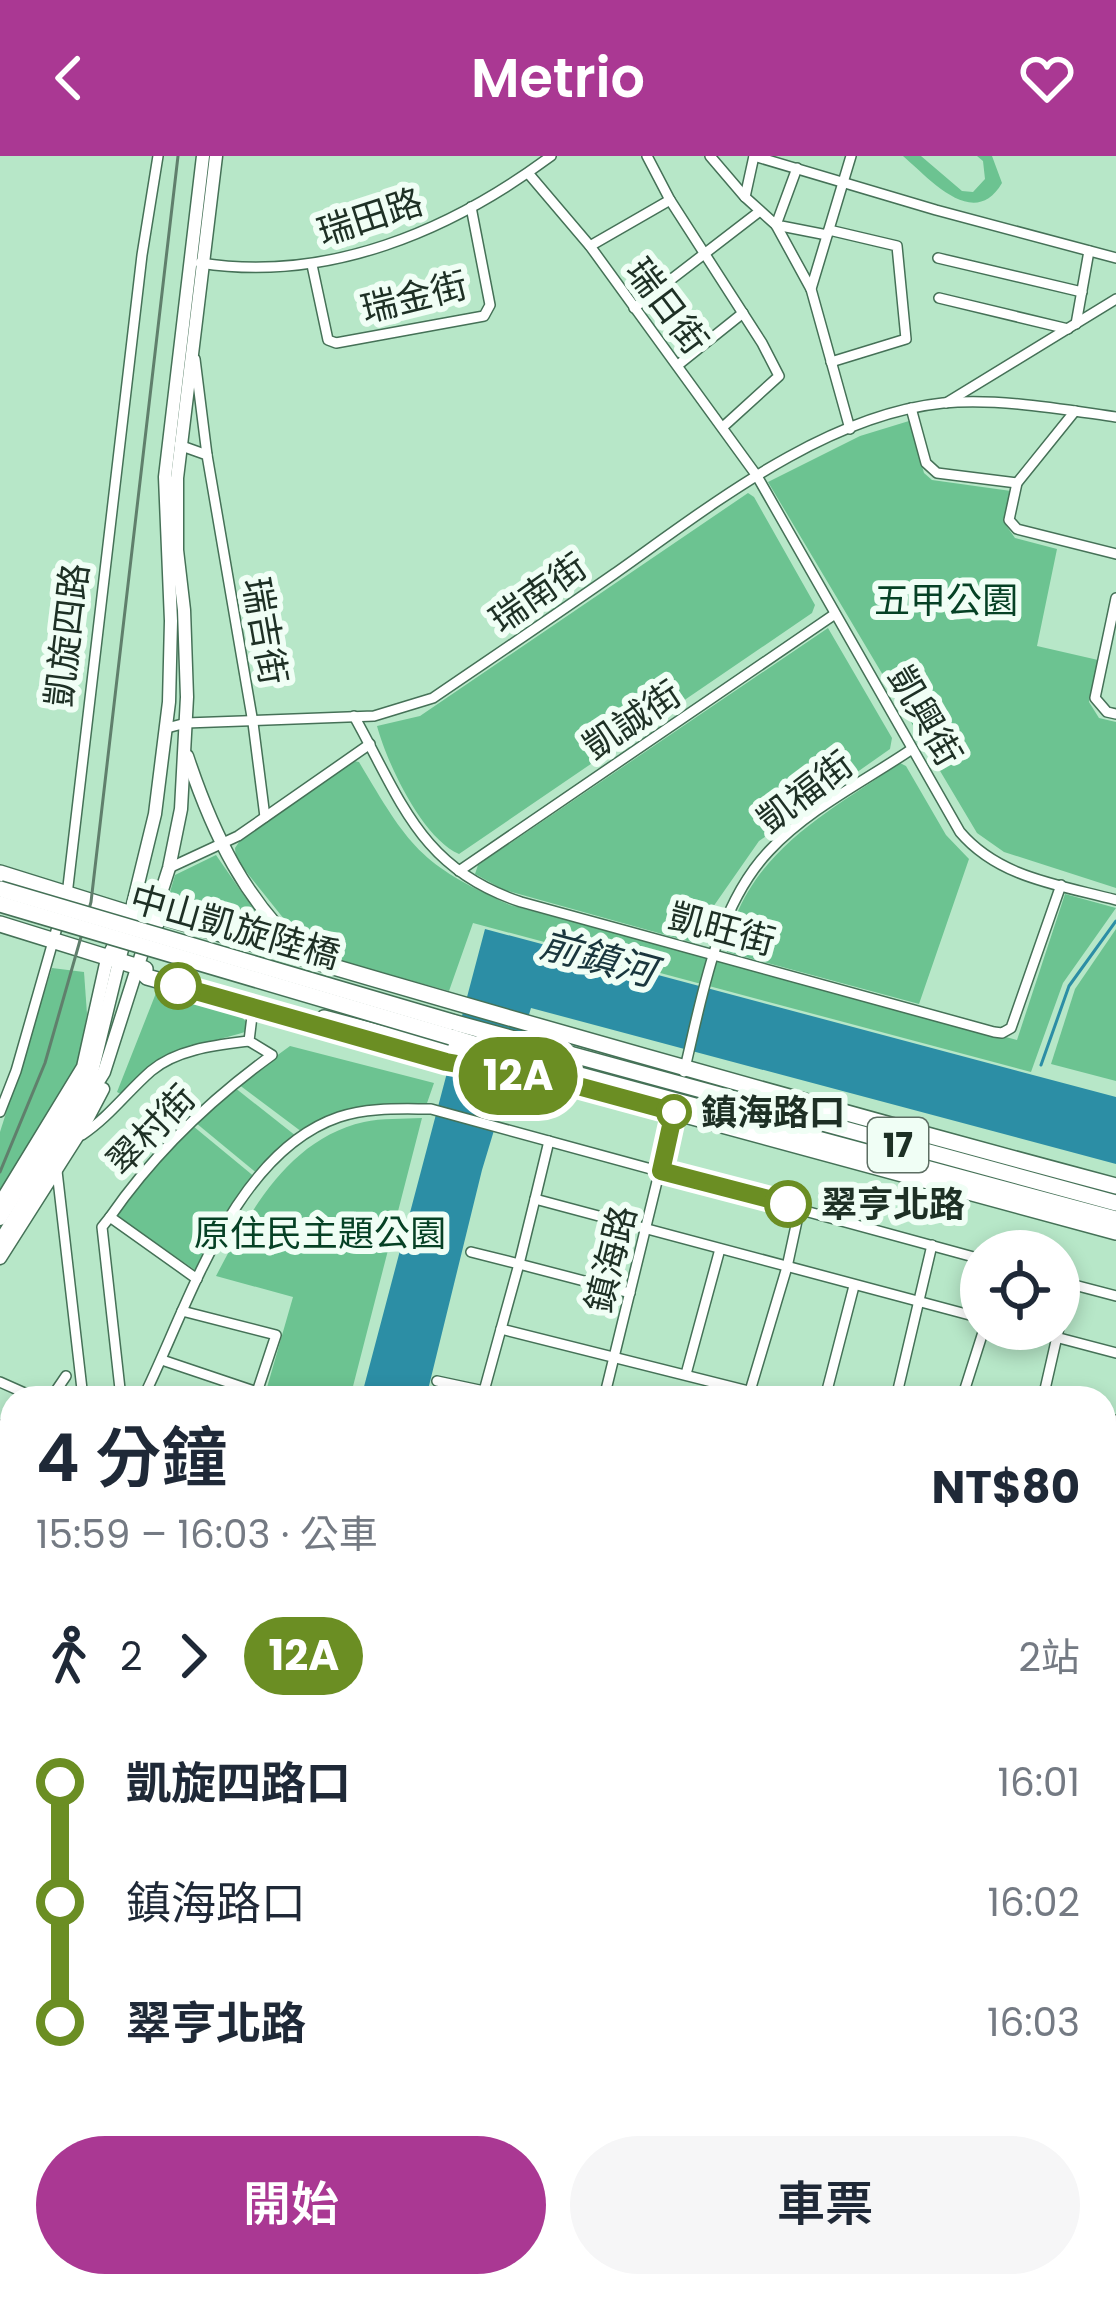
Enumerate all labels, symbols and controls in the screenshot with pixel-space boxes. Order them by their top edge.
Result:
text: Metrio [471,40,645,116]
icon: back [36,45,102,111]
icon: heart [1014,45,1080,111]
street label: 瑞田路 [311,176,429,258]
street label: 瑞日街 [614,248,720,364]
street label: 瑞金街 [355,259,473,335]
street label: 瑞南街 [479,541,597,645]
street label: 凱旋四路 [33,560,101,710]
street label: 瑞吉街 [231,573,299,689]
park label: 五甲公園 [874,575,1018,626]
street label: 凱興街 [876,656,974,776]
street label: 凱誠街 [573,669,691,771]
street label: 凱福街 [747,739,863,845]
street label: 中山凱旋陸橋 [124,873,346,981]
street label: 凱旺街 [663,890,781,968]
water label: 前鎮河 [534,916,668,1002]
unlabelled marker [156,964,200,1008]
line badge: 12A [449,1037,587,1115]
text: 12A [483,1046,553,1105]
street label: 翠村街 [95,1073,207,1187]
place label: 鎮海路口 [701,1087,845,1138]
marker: 鎮海路口 [658,1096,690,1128]
road number: 17 [868,1118,928,1172]
place label: 翠亨北路 [821,1179,965,1230]
marker: 翠亨北路 [766,1182,810,1226]
street label: 鎮海路 [573,1200,649,1318]
park label: 原住民主題公園 [194,1208,446,1259]
map controls [960,1230,1080,1350]
button: locate [960,1230,1080,1350]
text: 4 分鐘 [36,1412,227,1504]
text: NT$80 [931,1456,1080,1519]
text: 15:59 – 16:03 · 公車 [36,1507,378,1562]
icon: walk [36,1623,102,1689]
icon: forward [160,1623,226,1689]
text: 12A [268,1626,339,1685]
text: 2 [120,1629,142,1684]
text: 2站 [1019,1630,1080,1685]
text: 凱旋四路口 [126,1752,351,1815]
text: 16:01 [997,1755,1080,1810]
text: 鎮海路口 [126,1872,306,1935]
text: 16:02 [988,1875,1080,1930]
text: 翠亨北路 [126,1992,306,2055]
text: 16:03 [987,1995,1080,2050]
button: 開始 [36,2136,546,2274]
button: 車票 [570,2136,1080,2274]

